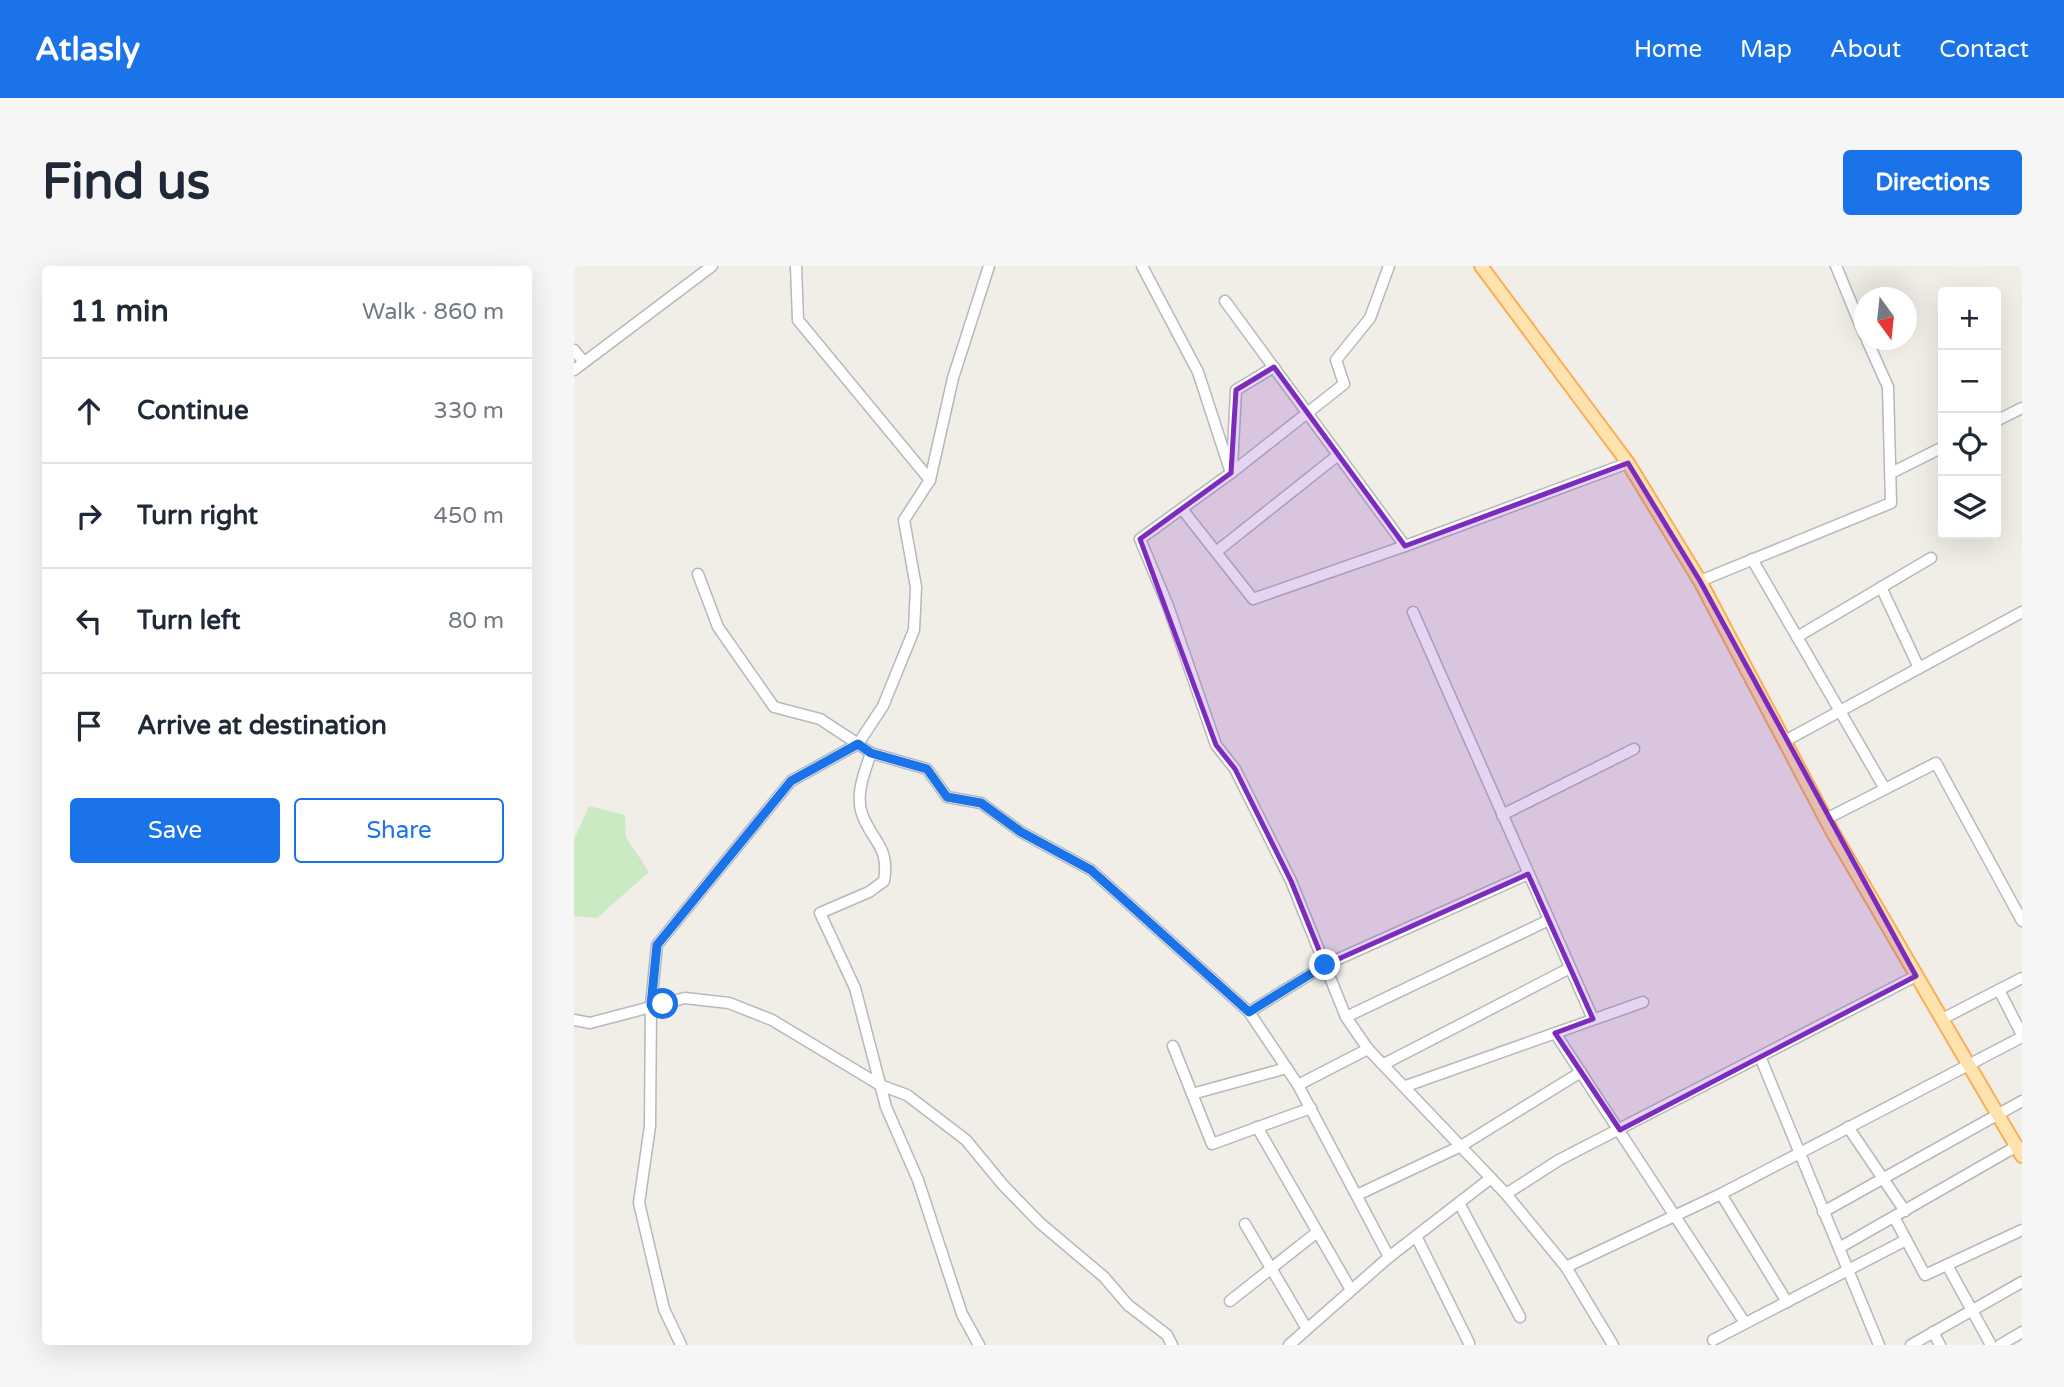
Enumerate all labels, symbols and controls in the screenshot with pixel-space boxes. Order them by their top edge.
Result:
text: Atlasly [35,30,140,69]
text: Home [1634,35,1702,64]
text: Map [1740,35,1792,64]
text: About [1830,35,1901,64]
text: Contact [1939,35,2029,64]
button: Directions [1843,150,2022,215]
text: Find us [42,153,210,212]
north arrow [1854,287,1917,350]
map controls [1938,287,2001,539]
button: + [1938,287,2001,350]
text: 11 min [70,293,169,330]
text: Walk · 860 m [362,298,504,326]
button: − [1938,350,2001,413]
icon: ahead [70,392,108,430]
text: Continue [137,395,249,426]
text: 330 m [434,397,504,425]
button: locate [1938,413,2001,476]
button: layers [1938,476,2001,539]
icon: right [70,497,108,535]
text: Turn right [137,500,258,531]
text: 450 m [434,502,504,530]
icon: left [70,602,108,640]
text: Turn left [137,605,240,636]
text: 80 m [448,607,504,635]
icon: arrive [70,707,108,745]
text: Arrive at destination [137,710,387,741]
button: Save [70,798,280,863]
button: Share [294,798,504,863]
route end [1309,949,1340,980]
route start [647,988,678,1019]

